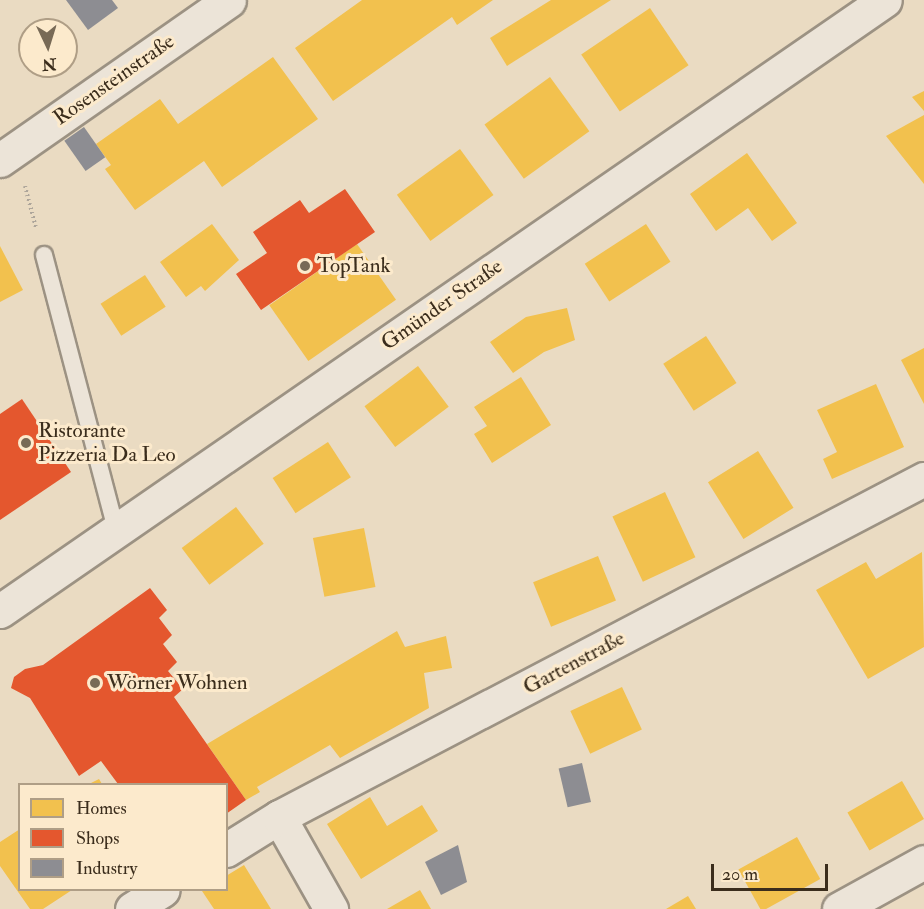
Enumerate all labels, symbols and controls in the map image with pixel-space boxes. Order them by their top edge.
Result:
north arrow [18,18,78,78]
street label: Rosensteinstraße [49,29,179,131]
text: N [41,53,57,74]
place label: TopTank [317,253,391,279]
street label: Gmünder Straße [377,254,507,356]
marker: TopTank [298,259,312,273]
place label: Ristorante Pizzeria Da Leo [38,418,176,468]
marker: Ristorante Pizzeria Da Leo [19,436,33,450]
street label: Gartenstraße [519,626,629,700]
place label: Wörner Wohnen [107,670,247,696]
marker: Wörner Wohnen [88,676,102,690]
legend [18,783,228,891]
text: Homes [76,797,127,820]
text: Shops [76,827,119,850]
scale bar [714,852,831,890]
text: Industry [76,857,137,880]
text: 20 m [722,863,758,886]

